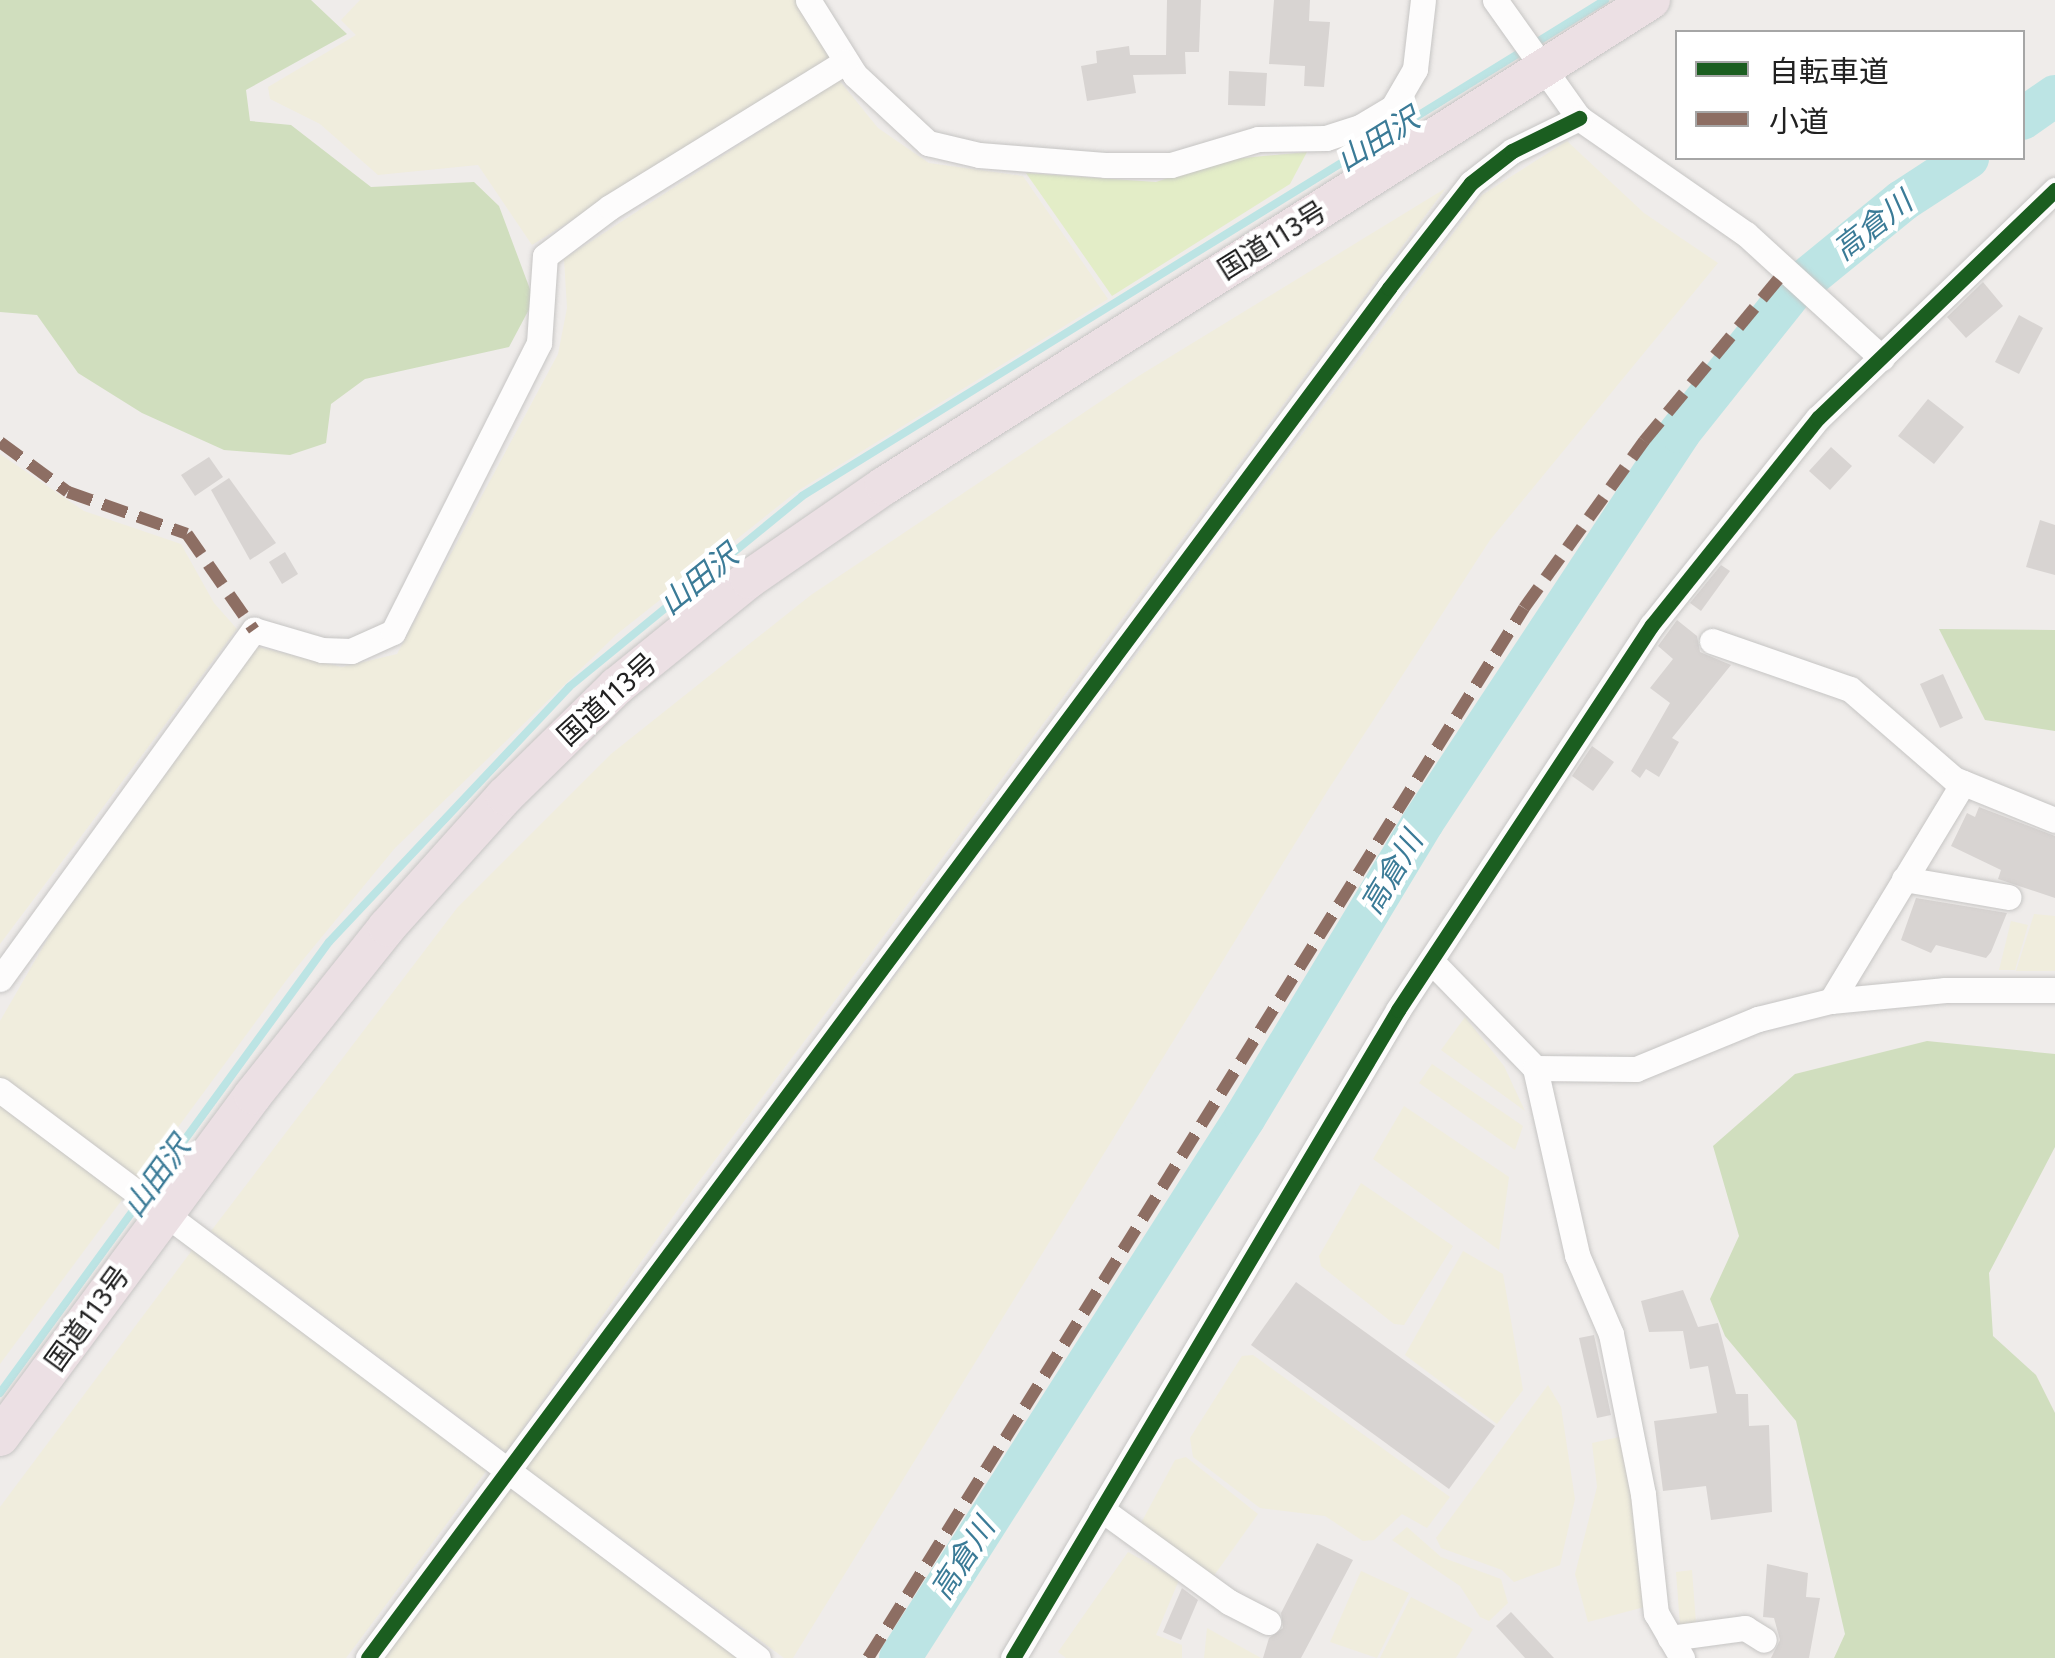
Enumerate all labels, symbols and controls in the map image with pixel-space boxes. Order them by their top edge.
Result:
legend [1675,30,2025,160]
text: 自転車道 [1769,53,1889,90]
water label: 山田沢 [1330,101,1426,179]
text: 小道 [1769,103,1829,140]
water label: 高倉川 [1826,184,1920,268]
street label: 国道113号 [1211,193,1333,287]
water label: 山田沢 [653,538,745,622]
street label: 国道113号 [550,646,664,752]
water label: 高倉川 [1353,825,1431,921]
water label: 山田沢 [116,1130,198,1224]
street label: 国道113号 [37,1259,137,1377]
water label: 高倉川 [923,1511,1003,1607]

